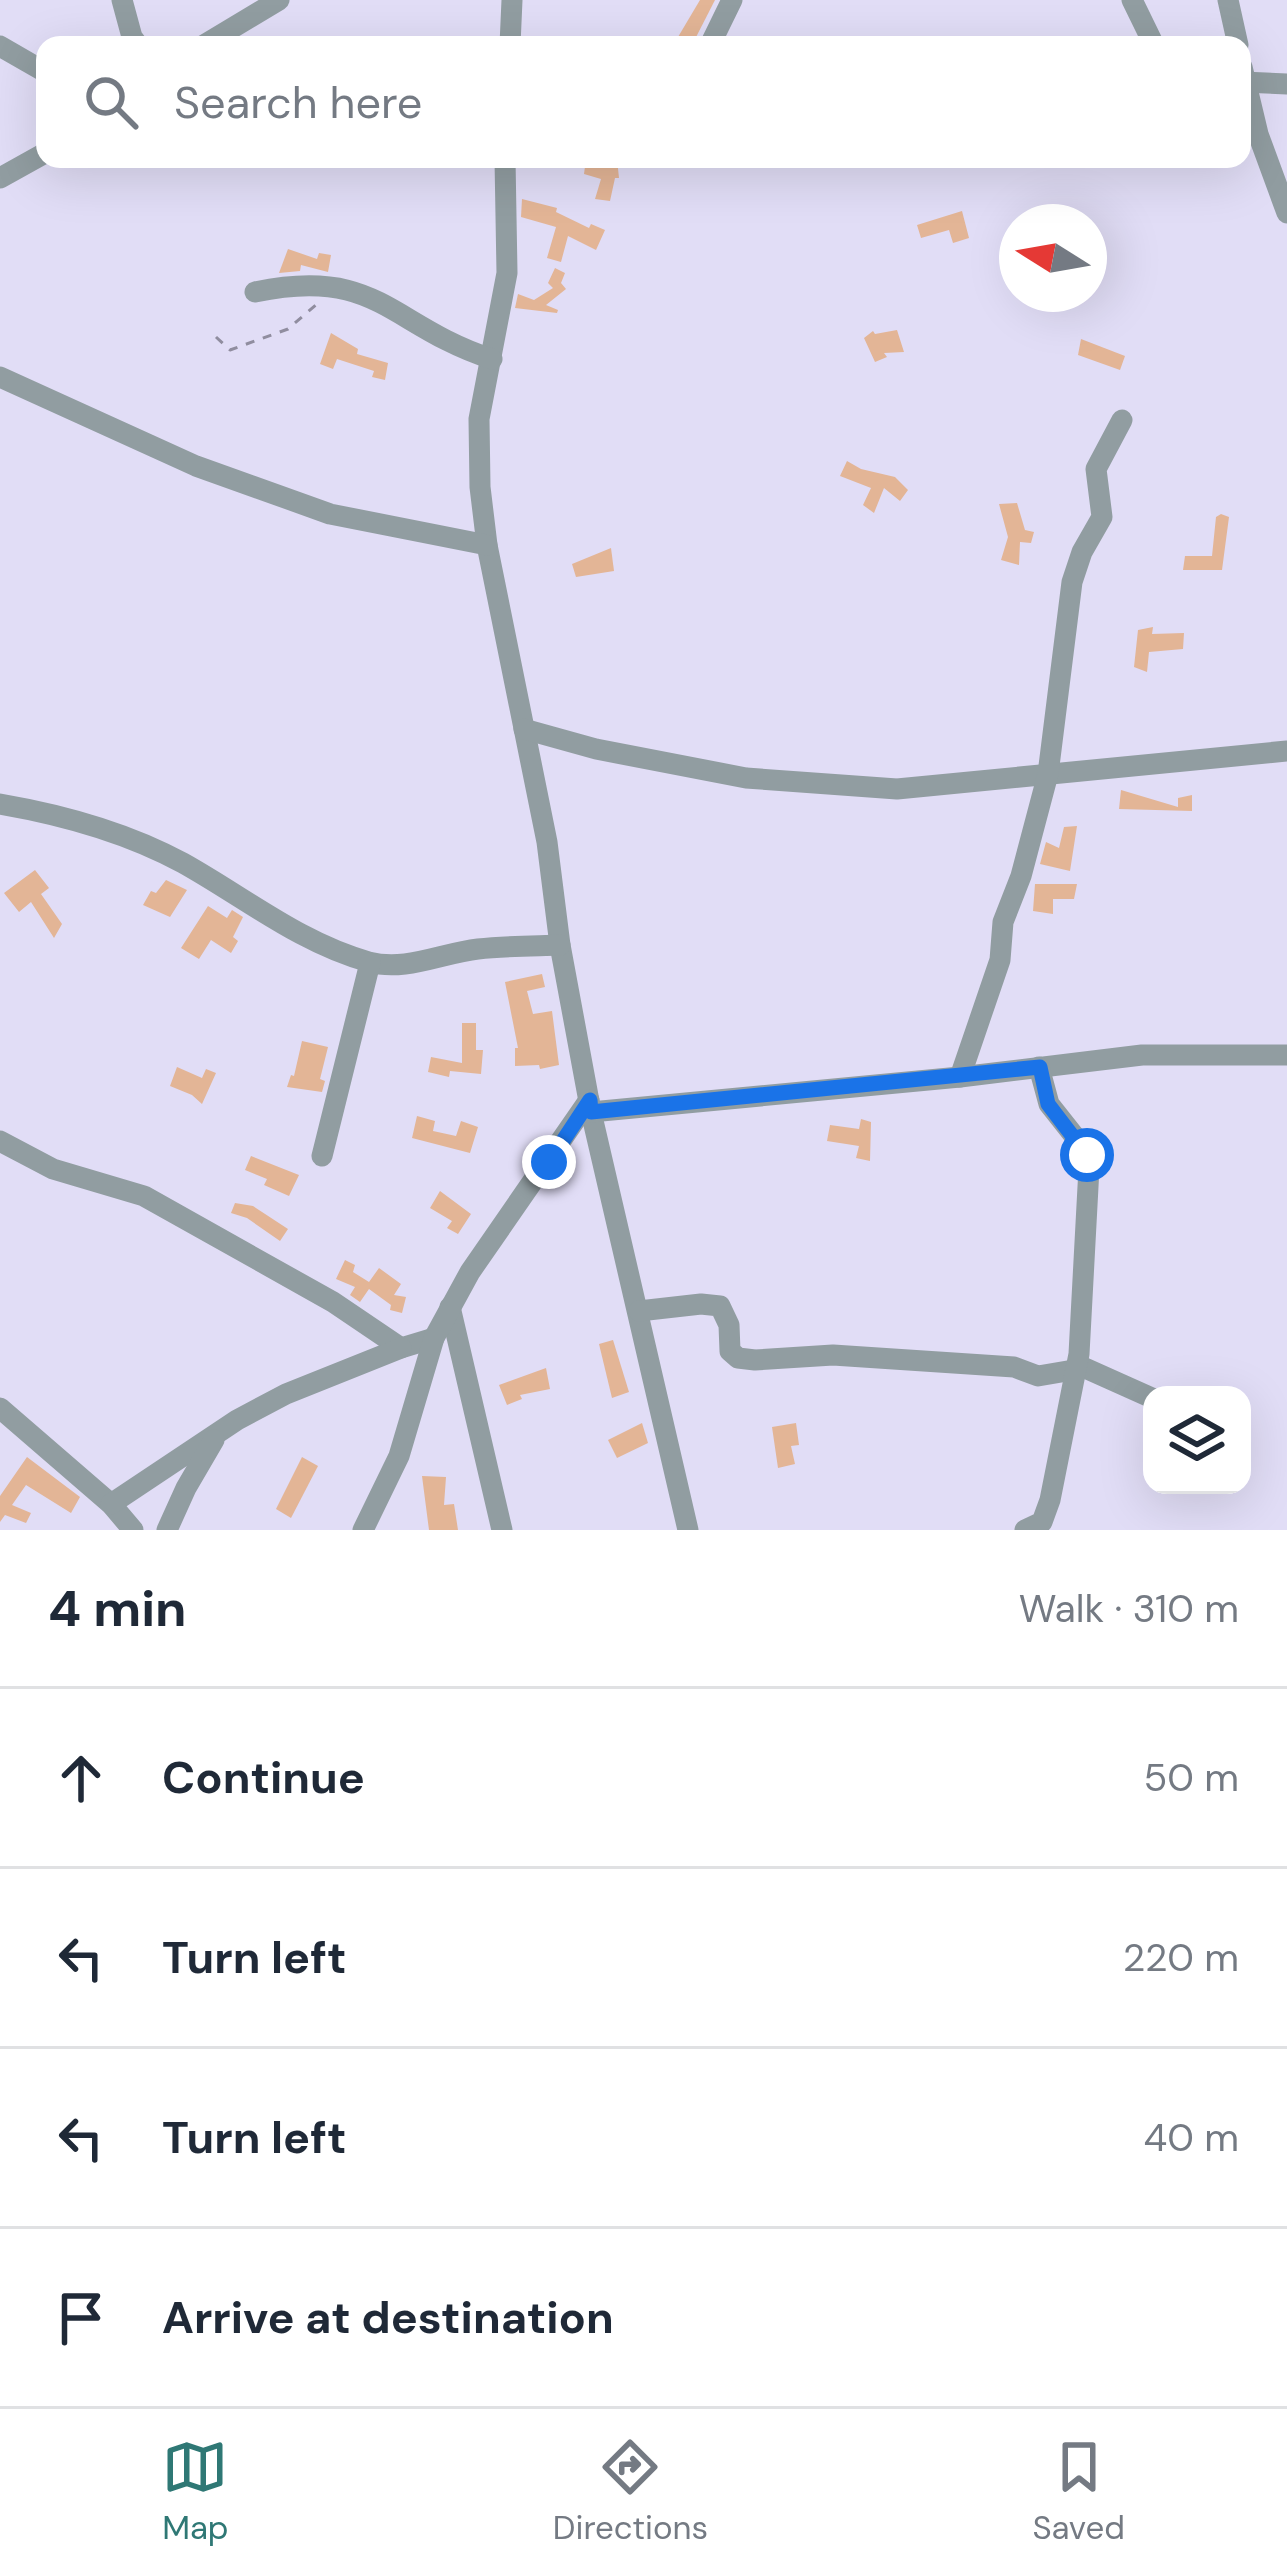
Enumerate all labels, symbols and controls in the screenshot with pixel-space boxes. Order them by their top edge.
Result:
search box [36,36,1251,168]
icon: search [78,69,144,135]
text: Search here [174,73,422,132]
north arrow [999,204,1107,312]
route start [1060,1128,1114,1182]
route end [522,1135,576,1189]
map controls [1143,1386,1251,1494]
button: layers [1143,1386,1251,1494]
text: 4 min [48,1575,187,1642]
text: Walk · 310 m [1019,1583,1239,1634]
icon: ahead [48,1745,114,1811]
text: Continue [162,1748,365,1807]
text: 50 m [1143,1752,1239,1803]
icon: left [48,1925,114,1991]
text: Turn left [162,1928,346,1987]
text: 220 m [1123,1932,1239,1983]
icon: left [48,2105,114,2171]
text: Turn left [162,2108,346,2167]
text: 40 m [1144,2112,1239,2163]
icon: arrive [48,2285,114,2351]
text: Arrive at destination [162,2288,614,2347]
tab: Map [162,2434,229,2549]
tab: Directions [553,2434,708,2549]
tab: Saved [1032,2434,1125,2549]

